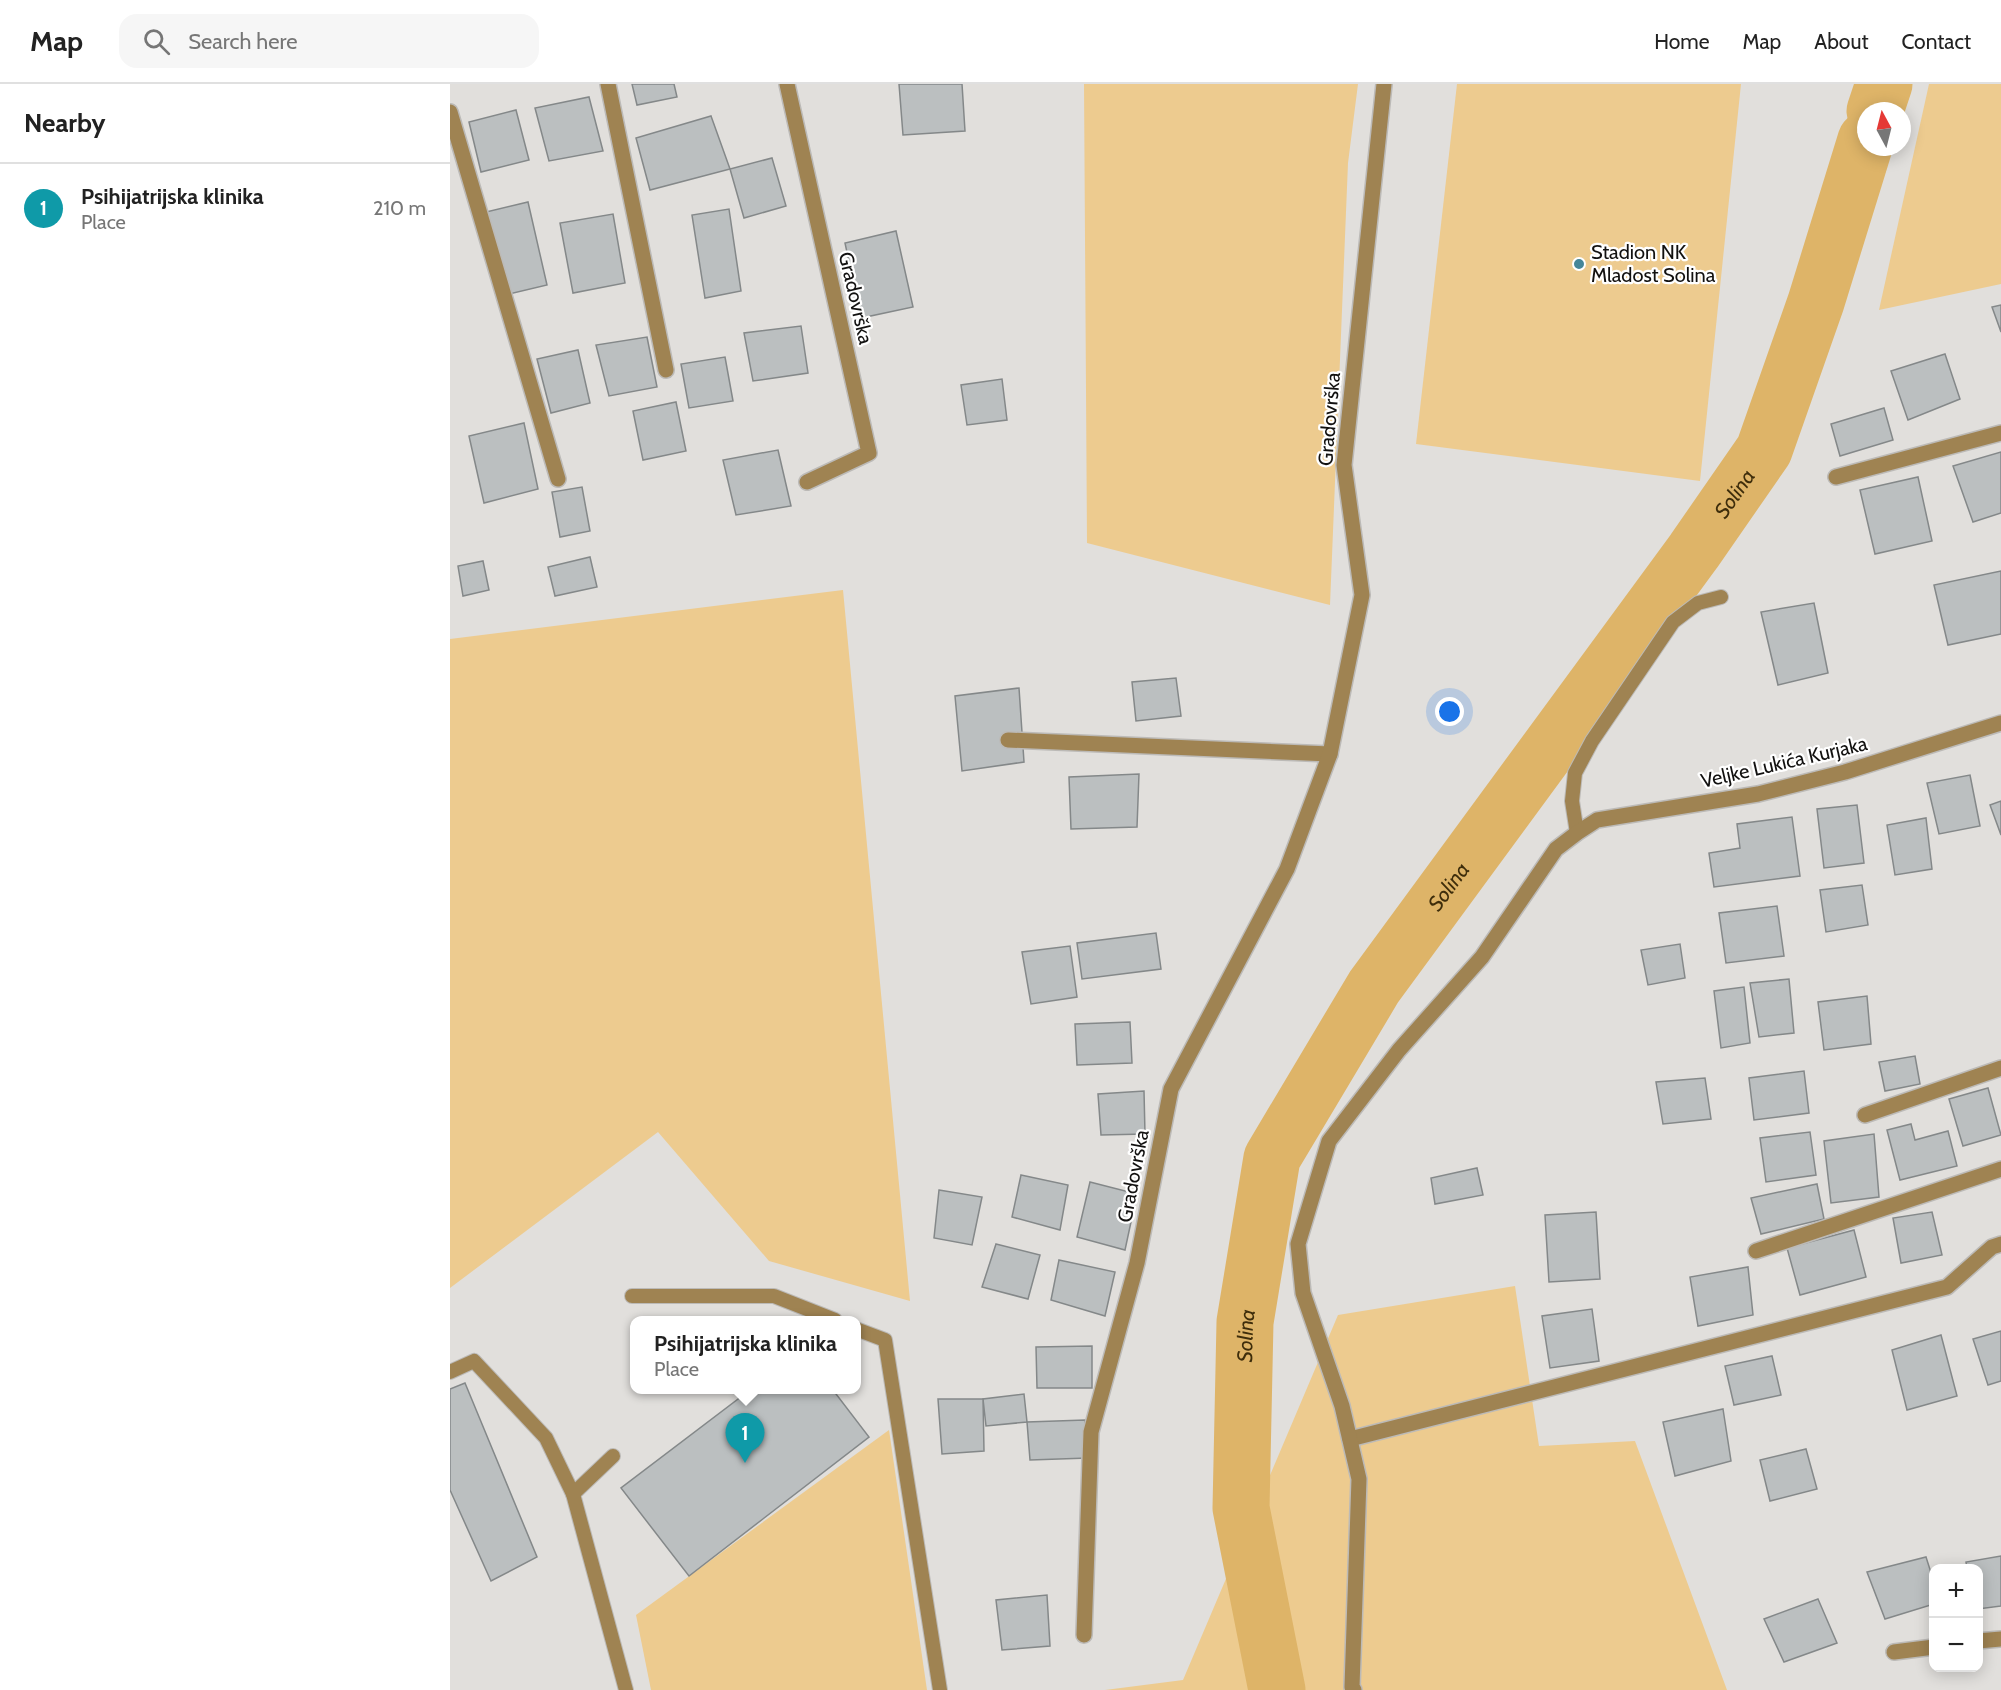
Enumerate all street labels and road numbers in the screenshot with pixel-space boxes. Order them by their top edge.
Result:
street label: Gradovrška [834,250,878,347]
street label: Gradovrška [1313,371,1345,467]
street label: Veljke Lukića Kurjaka [1698,731,1870,793]
street label: Gradovrška [1112,1127,1154,1224]

